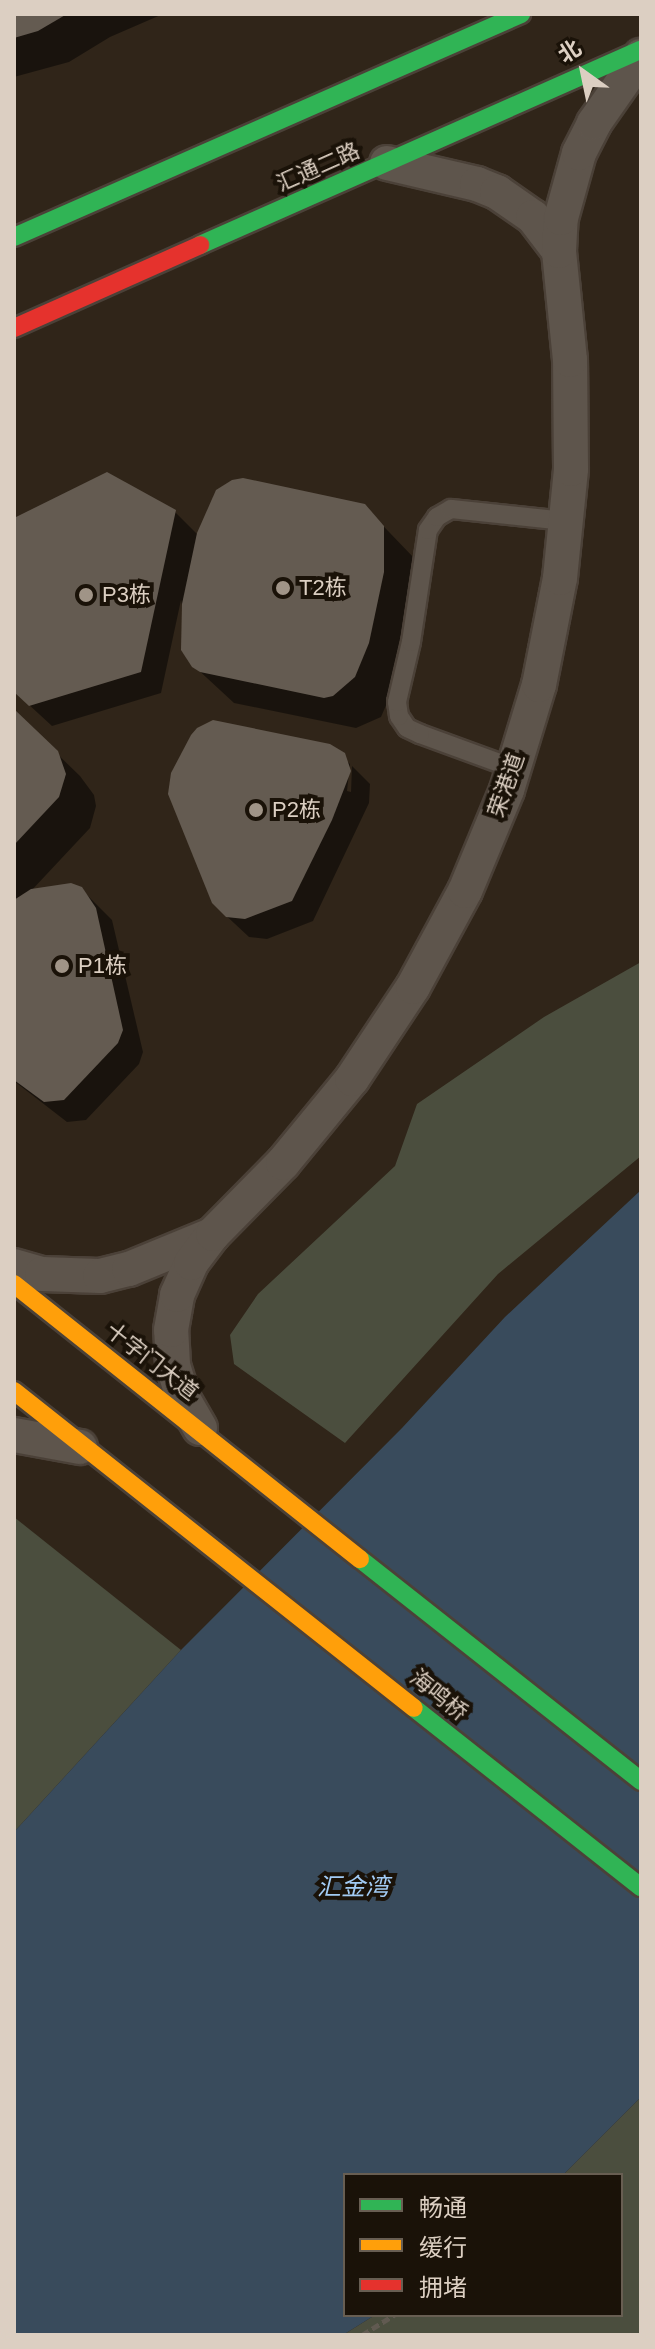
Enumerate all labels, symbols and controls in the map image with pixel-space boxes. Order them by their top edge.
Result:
north arrow [543,32,623,112]
text: 北 [554,35,586,68]
street label: 汇通二路 [272,137,364,197]
place label: T2栋 [299,575,347,601]
marker: T2栋 [274,579,292,597]
place label: P3栋 [102,582,151,608]
marker: P3栋 [77,586,95,604]
street label: 荣港道 [483,750,529,820]
place label: P2栋 [272,797,321,823]
marker: P2栋 [247,801,265,819]
place label: P1栋 [78,953,127,979]
marker: P1栋 [53,957,71,975]
street label: 十字门大道 [101,1317,203,1405]
street label: 海鸣桥 [405,1664,473,1726]
water label: 汇金湾 [317,1873,389,1901]
legend [343,2173,623,2317]
text: 畅通 [419,2194,467,2221]
text: 缓行 [419,2234,467,2261]
text: 拥堵 [419,2274,467,2301]

